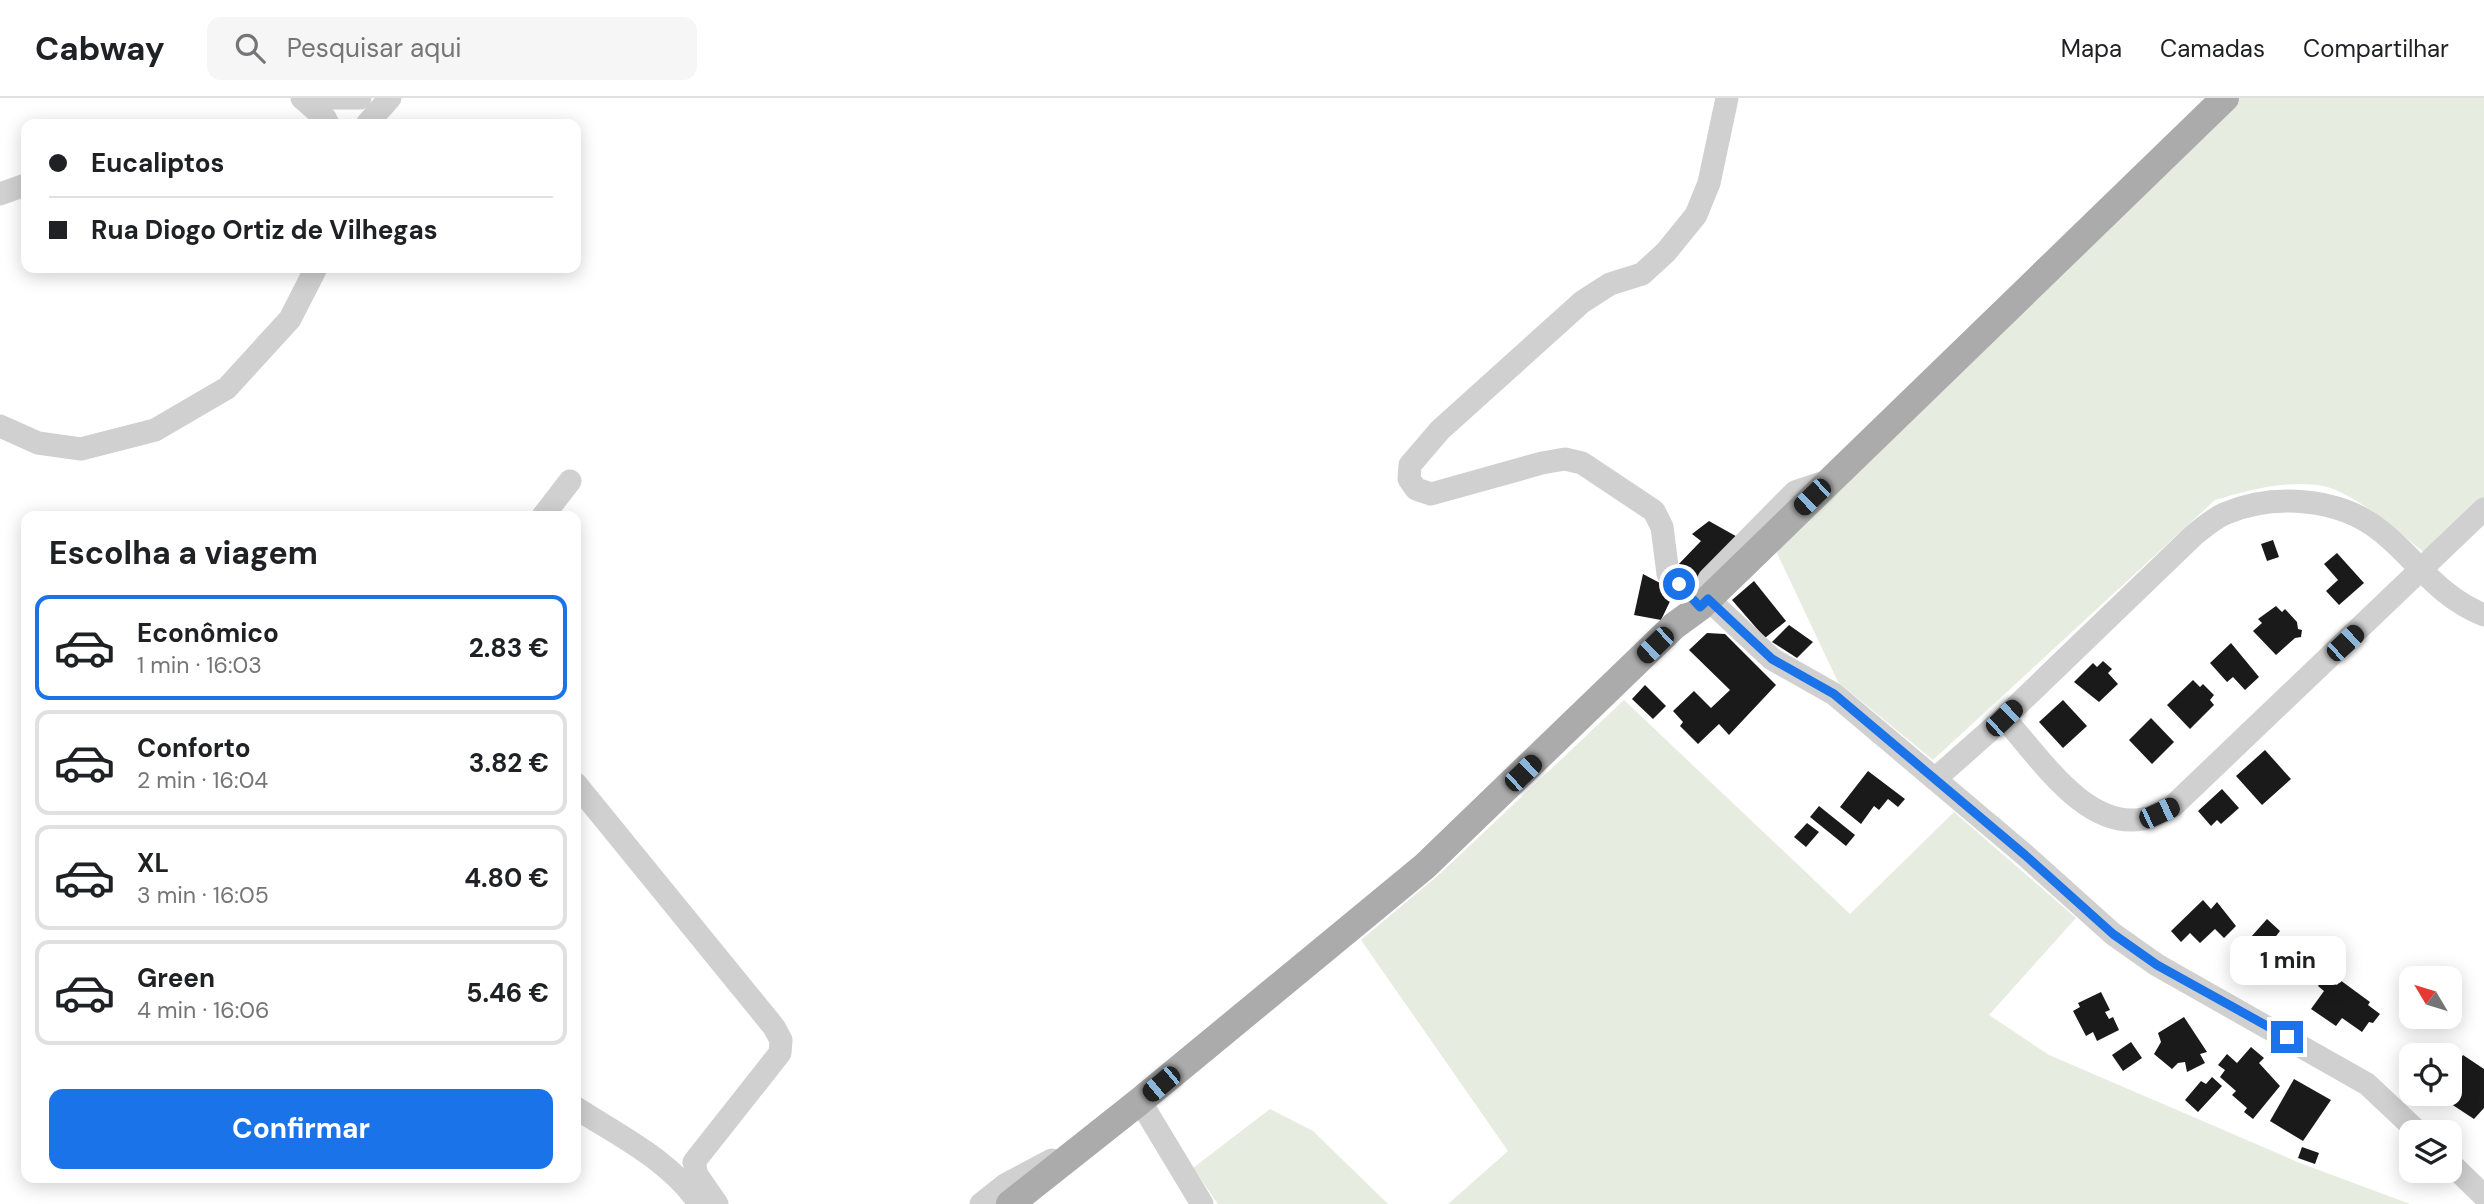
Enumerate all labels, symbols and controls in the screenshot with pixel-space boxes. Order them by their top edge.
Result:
search box [207,17,697,80]
text: Cabway [35,27,165,70]
icon: search [231,29,269,67]
text: Pesquisar aqui [287,31,462,65]
text: Mapa [2061,33,2122,64]
text: Camadas [2160,33,2265,64]
text: Compartilhar [2303,33,2449,64]
text: Eucaliptos [91,146,224,180]
text: Rua Diogo Ortiz de Vilhegas [91,213,438,247]
car [1790,475,1835,519]
text: Escolha a viagem [49,532,318,574]
route start [1663,568,1695,600]
icon: car [53,616,116,679]
text: Econômico [137,616,279,650]
car [2323,621,2368,665]
car [1633,623,1678,667]
text: 2.83 € [469,631,549,665]
text: 1 min · 16:03 [137,650,262,680]
car [1982,696,2027,740]
icon: car [53,731,116,794]
text: Conforto [137,731,251,765]
text: 3.82 € [469,746,549,780]
car [1501,751,1546,795]
text: 2 min · 16:04 [137,765,268,795]
car [2136,795,2183,831]
icon: car [53,846,116,909]
text: XL [137,846,169,880]
text: 4.80 € [464,861,549,895]
text: 3 min · 16:05 [137,880,269,910]
callout: 1 min [2229,936,2345,984]
text: 1 min [2260,945,2316,975]
icon: car [53,961,116,1024]
text: Green [137,961,215,995]
north arrow [2399,966,2462,1029]
map controls [2399,966,2462,1183]
text: 5.46 € [466,976,549,1010]
text: 4 min · 16:06 [137,995,270,1025]
route end [2271,1021,2303,1053]
button: locate [2399,1043,2462,1106]
car [1139,1062,1184,1106]
button: Confirmar [49,1089,553,1169]
button: layers [2399,1120,2462,1183]

